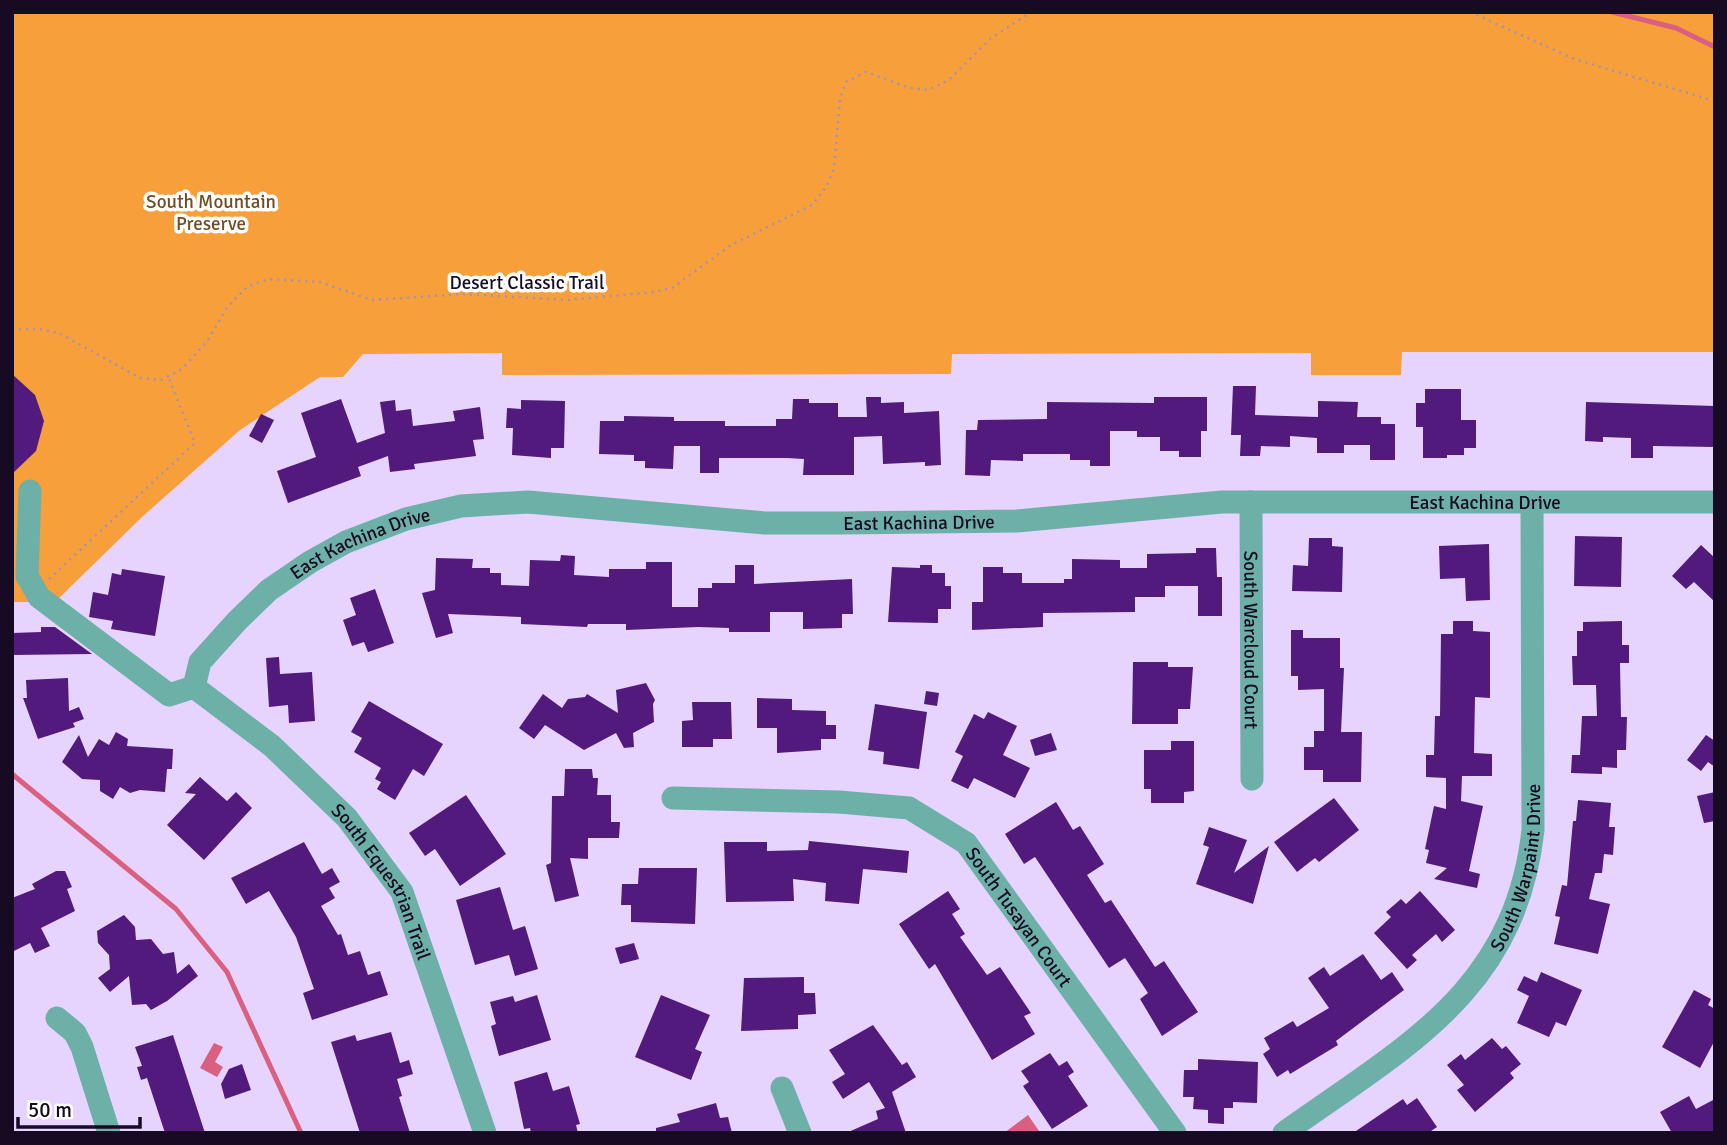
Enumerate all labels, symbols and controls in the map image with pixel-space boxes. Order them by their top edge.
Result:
park label: South Mountain Preserve [146,190,276,236]
street label: Desert Classic Trail [449,271,605,295]
street label: East Kachina Drive [1409,491,1561,515]
street label: East Kachina Drive [286,503,433,585]
street label: East Kachina Drive [843,510,995,536]
street label: South Warcloud Court [1238,551,1263,730]
street label: South Warpaint Drive [1485,784,1546,956]
street label: South Equestrian Trail [326,798,436,963]
street label: South Tusayan Court [960,843,1077,992]
scale bar [18,1086,140,1130]
text: 50 m [28,1097,72,1123]

